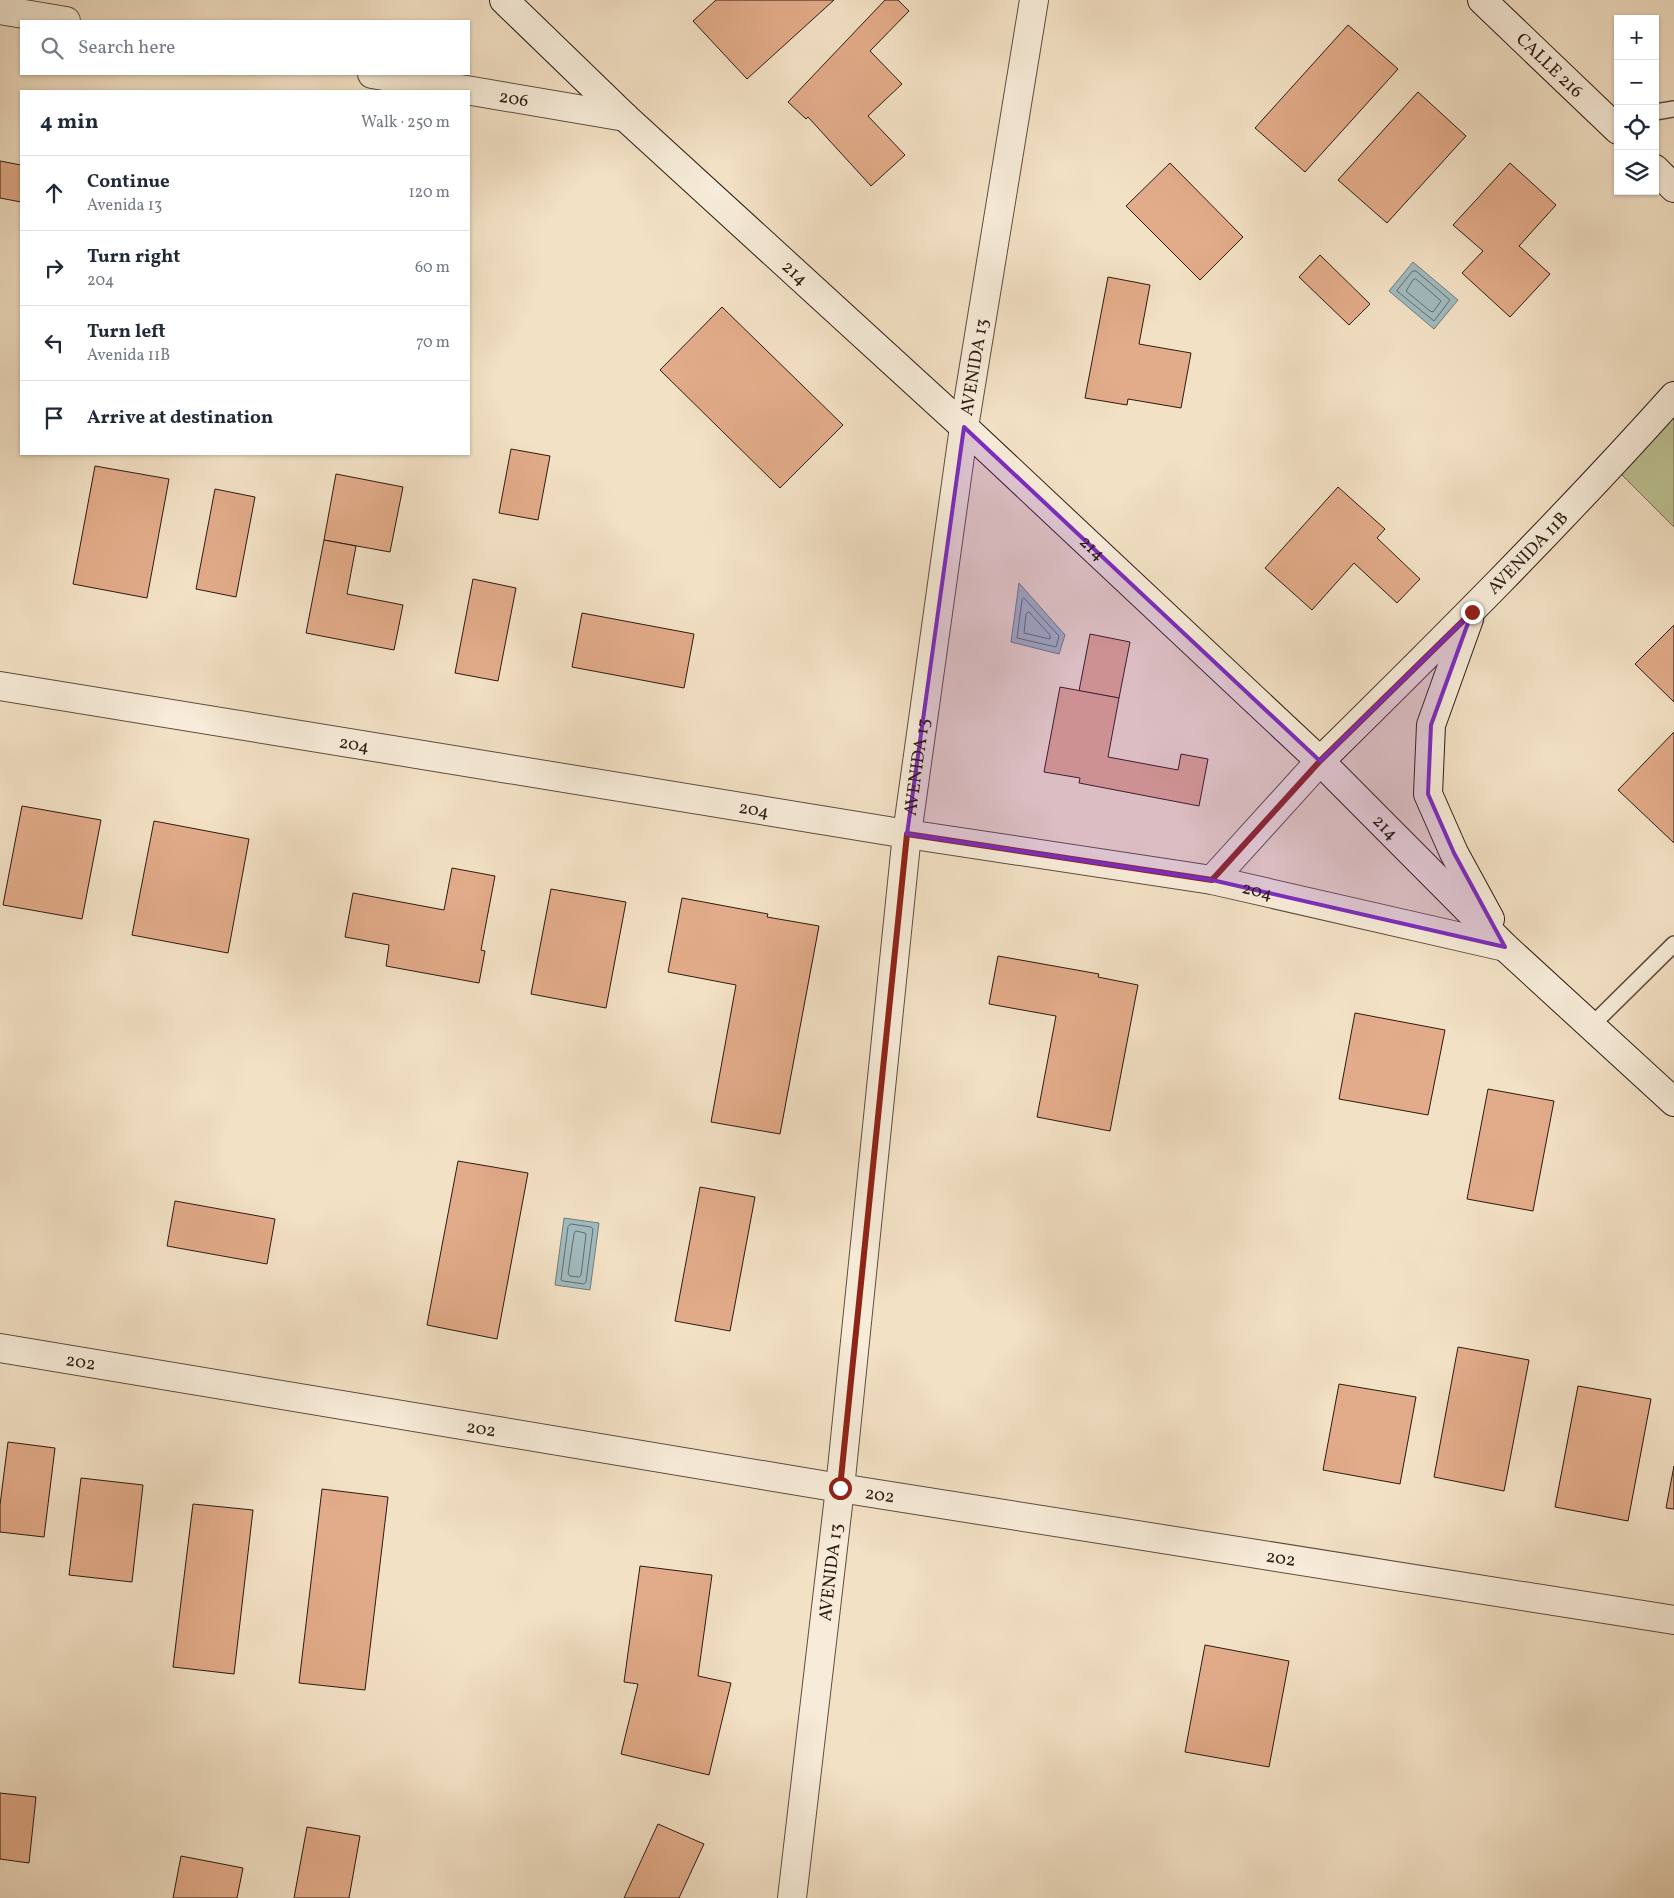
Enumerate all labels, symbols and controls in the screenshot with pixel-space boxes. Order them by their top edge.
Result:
map controls [1614,15,1659,195]
button: + [1614,15,1659,60]
search box [20,20,470,75]
street label: CALLE 216 [1510,28,1588,104]
icon: search [38,34,66,62]
text: Search here [78,35,175,61]
button: − [1614,60,1659,105]
street label: 206 [497,85,530,114]
button: locate [1614,105,1659,150]
text: 4 min [40,108,99,137]
text: Walk · 250 m [361,112,450,134]
button: layers [1614,150,1659,195]
text: Continue [87,169,170,195]
icon: ahead [40,179,68,207]
text: 120 m [408,182,450,204]
text: Avenida 13 [87,195,162,217]
text: Turn right [87,244,180,270]
icon: right [40,254,68,282]
street label: 214 [776,255,813,292]
text: 60 m [415,257,450,279]
text: 204 [87,270,114,292]
street label: AVENIDA 13 [955,317,996,418]
text: Turn left [87,319,166,345]
icon: left [40,329,68,357]
text: 70 m [416,332,450,354]
text: Avenida 11B [87,345,170,367]
icon: arrive [40,404,68,432]
text: Arrive at destination [87,405,273,431]
street label: AVENIDA 11B [1482,507,1575,601]
street label: 214 [1073,530,1110,567]
route end [1461,601,1484,624]
street label: AVENIDA 13 [899,717,937,817]
street label: 204 [337,730,371,760]
street label: 204 [737,796,771,825]
street label: 214 [1366,810,1403,847]
street label: 204 [1239,876,1275,907]
street label: 202 [64,1348,97,1378]
street label: 202 [464,1415,498,1445]
route start [829,1477,852,1500]
street label: 202 [863,1481,896,1510]
street label: AVENIDA 13 [814,1522,850,1623]
street label: 202 [1264,1545,1297,1574]

